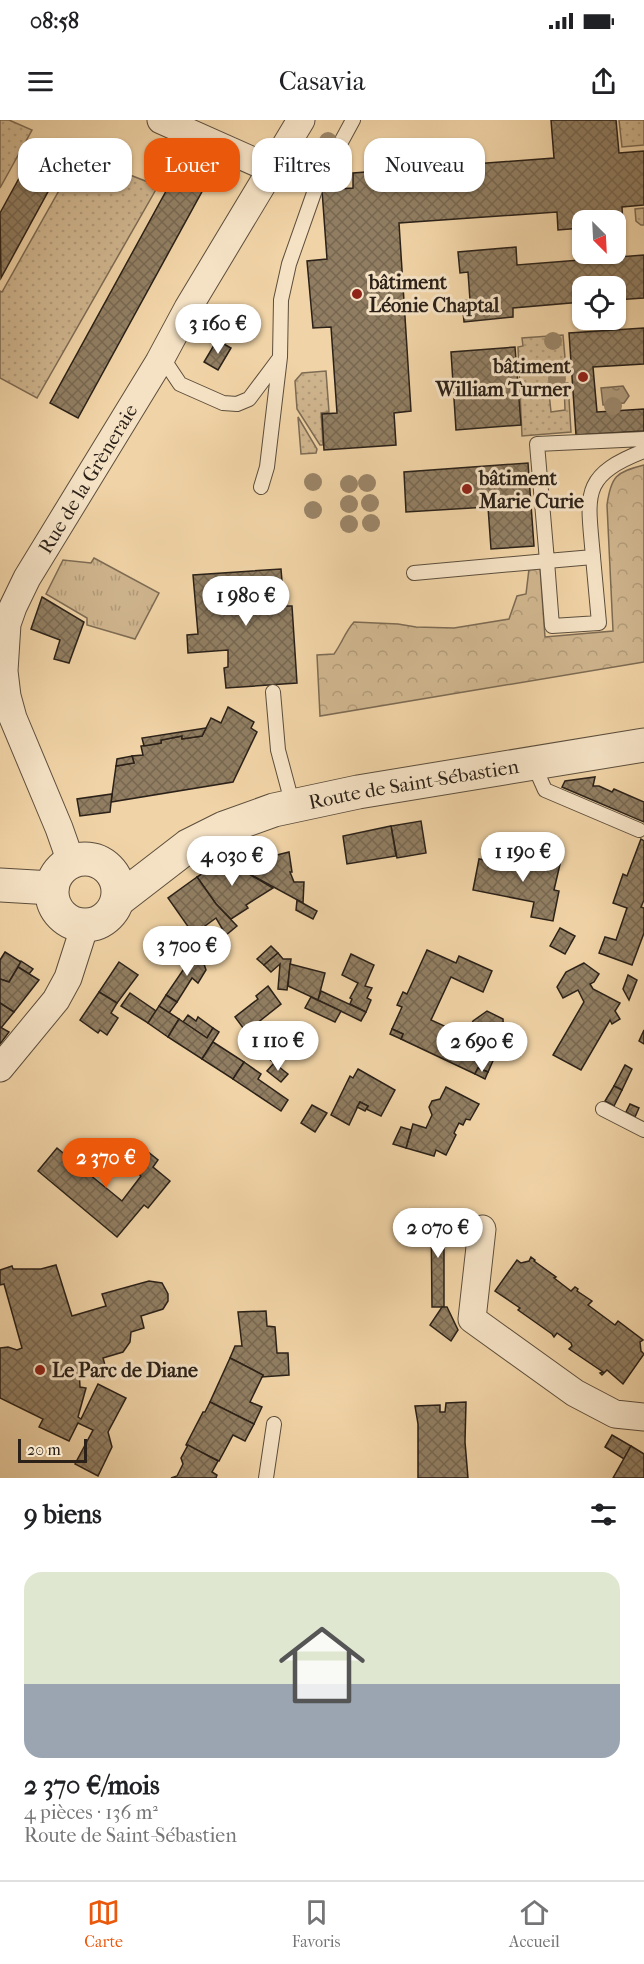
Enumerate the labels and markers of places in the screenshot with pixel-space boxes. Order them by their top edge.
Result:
place label: bâtiment Léonie Chaptal [368,271,500,317]
marker: bâtiment Léonie Chaptal [350,287,364,301]
pin: 3 160 € [163,304,273,355]
place label: bâtiment William Turner [435,355,572,401]
marker: bâtiment William Turner [576,370,590,384]
place label: bâtiment Marie Curie [478,467,584,513]
marker: bâtiment Marie Curie [460,482,474,496]
pin: 1 980 € [191,576,301,627]
pin: 1 190 € [468,832,578,883]
pin: 4 030 € [177,836,287,887]
pin: 3 700 € [132,926,242,977]
pin: 1 110 € [223,1021,333,1072]
pin: 2 690 € [427,1022,537,1073]
pin: 2 370 € [51,1138,161,1189]
pin: 2 070 € [383,1208,493,1259]
place label: Le Parc de Diane [52,1359,198,1382]
marker: Le Parc de Diane [33,1363,47,1377]

